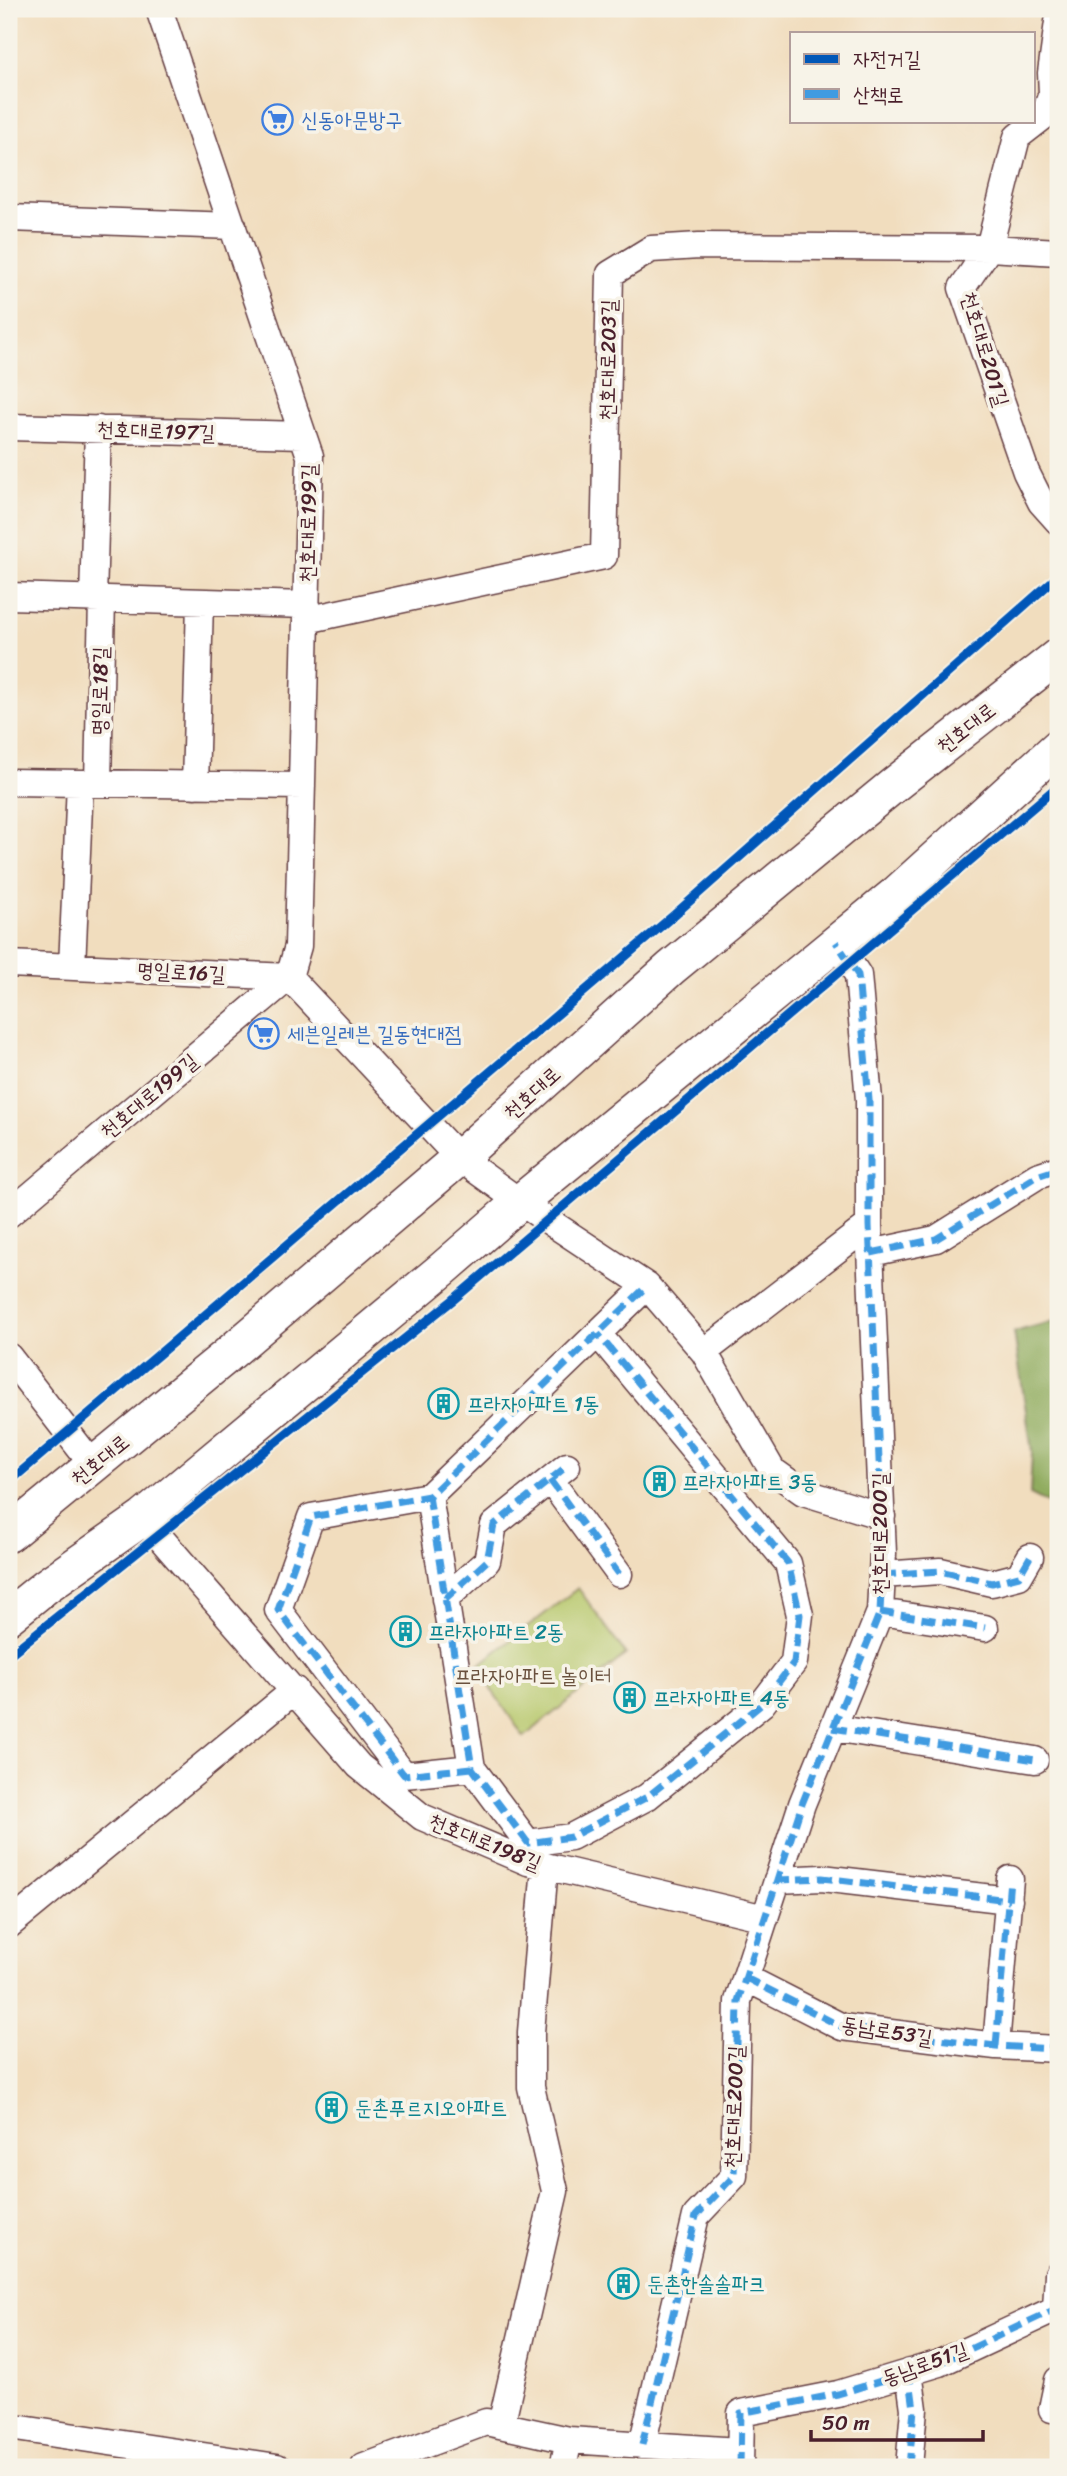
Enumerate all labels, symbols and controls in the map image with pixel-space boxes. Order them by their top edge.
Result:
legend [790,32,1036,122]
text: 자전거길 [853,40,921,78]
text: 산책로 [853,76,904,114]
place label: 신동아문방구 [301,101,402,139]
supermarket icon: 신동아문방구 [261,103,295,137]
street label: 천호대로201길 [949,287,1021,411]
street label: 천호대로203길 [588,299,628,421]
street label: 천호대로197길 [96,410,216,452]
street label: 천호대로199길 [288,463,328,583]
street label: 명일로18길 [80,646,120,736]
street label: 천호대로 [928,692,1004,764]
street label: 명일로16길 [136,951,226,993]
place label: 세븐일레븐 길동현대점 [287,1015,461,1053]
supermarket icon: 세븐일레븐 길동현대점 [247,1017,281,1051]
street label: 천호대로199길 [91,1043,207,1149]
street label: 천호대로 [494,1056,570,1130]
place label: 프라자아파트 1동 [467,1385,600,1423]
building icon: 프라자아파트 1동 [427,1387,461,1421]
street label: 천호대로 [62,1424,138,1496]
place label: 프라자아파트 3동 [682,1463,817,1501]
building icon: 프라자아파트 3동 [642,1465,676,1499]
street label: 천호대로200길 [861,1472,899,1596]
place label: 프라자아파트 2동 [428,1613,564,1651]
building icon: 프라자아파트 2동 [388,1615,422,1649]
park label: 프라자아파트 놀이터 [454,1657,612,1695]
place label: 프라자아파트 4동 [653,1679,790,1717]
building icon: 프라자아파트 4동 [613,1681,647,1715]
street label: 천호대로198길 [423,1802,547,1882]
street label: 동남로53길 [839,2005,935,2057]
street label: 천호대로200길 [713,2045,755,2169]
place label: 둔촌푸르지오아파트 [355,2089,507,2127]
building icon: 둔촌푸르지오아파트 [315,2091,349,2125]
place label: 둔촌한솔솔파크 [647,2265,765,2303]
building icon: 둔촌한솔솔파크 [607,2267,641,2301]
street label: 동남로51길 [876,2331,974,2397]
scale bar [811,2399,983,2443]
text: 50 m [822,2404,870,2442]

